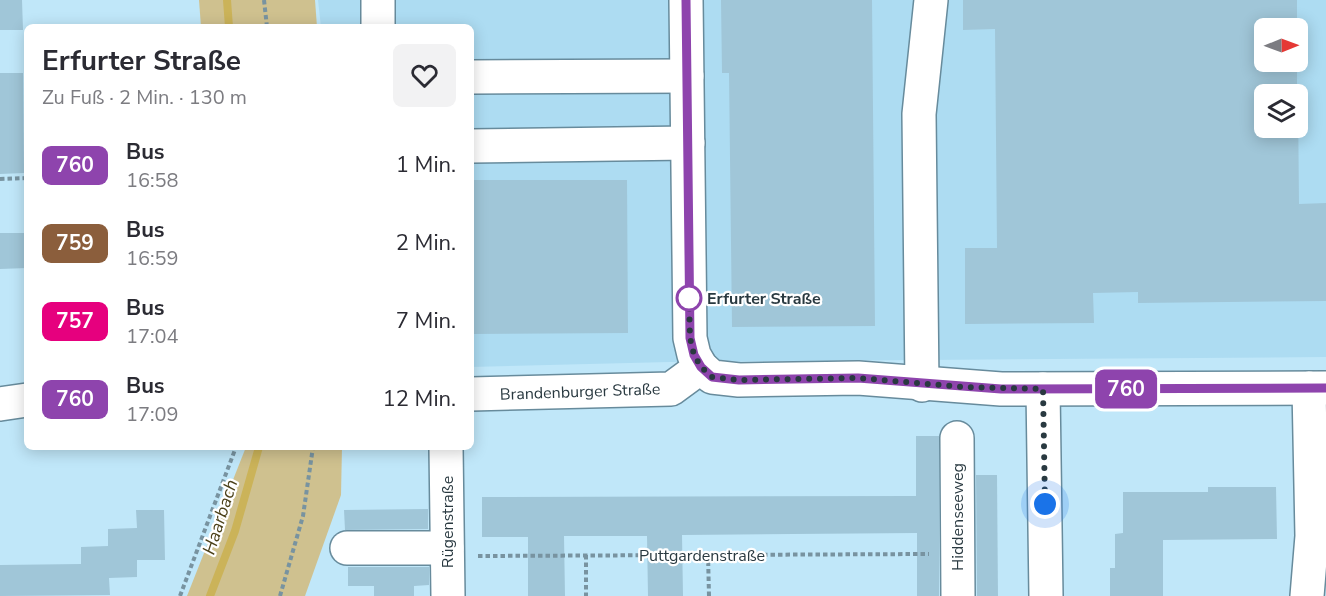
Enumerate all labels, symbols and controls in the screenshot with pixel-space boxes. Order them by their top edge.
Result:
north arrow [1254,18,1308,72]
map controls [1254,18,1308,138]
text: Erfurter Straße [42,42,241,80]
button: heart [393,44,456,107]
text: Zu Fuß · 2 Min. · 130 m [42,84,247,111]
button: layers [1254,84,1308,138]
text: Bus [126,137,165,167]
text: 1 Min. [396,150,456,180]
text: 760 [56,151,94,179]
text: 16:58 [126,167,179,194]
text: Bus [126,215,165,245]
text: 2 Min. [396,228,456,258]
text: 759 [56,229,94,257]
text: 16:59 [126,245,179,272]
marker: Erfurter Straße [676,285,702,311]
place label: Erfurter Straße [707,288,821,310]
text: Bus [126,293,165,323]
text: 7 Min. [396,306,456,336]
text: 757 [56,307,94,335]
text: 17:04 [126,323,179,350]
line badge: 760 [1092,370,1160,408]
text: Bus [126,371,165,401]
text: 760 [1107,375,1145,403]
street label: Brandenburger Straße [499,378,661,406]
text: 12 Min. [383,384,456,414]
text: 760 [56,385,94,413]
text: 17:09 [126,401,179,428]
street label: Hiddenseeweg [947,463,969,571]
water label: Haarbach [197,476,243,558]
street label: Rügenstraße [437,476,459,568]
your location [1030,489,1060,519]
street label: Puttgardenstraße [639,545,765,567]

